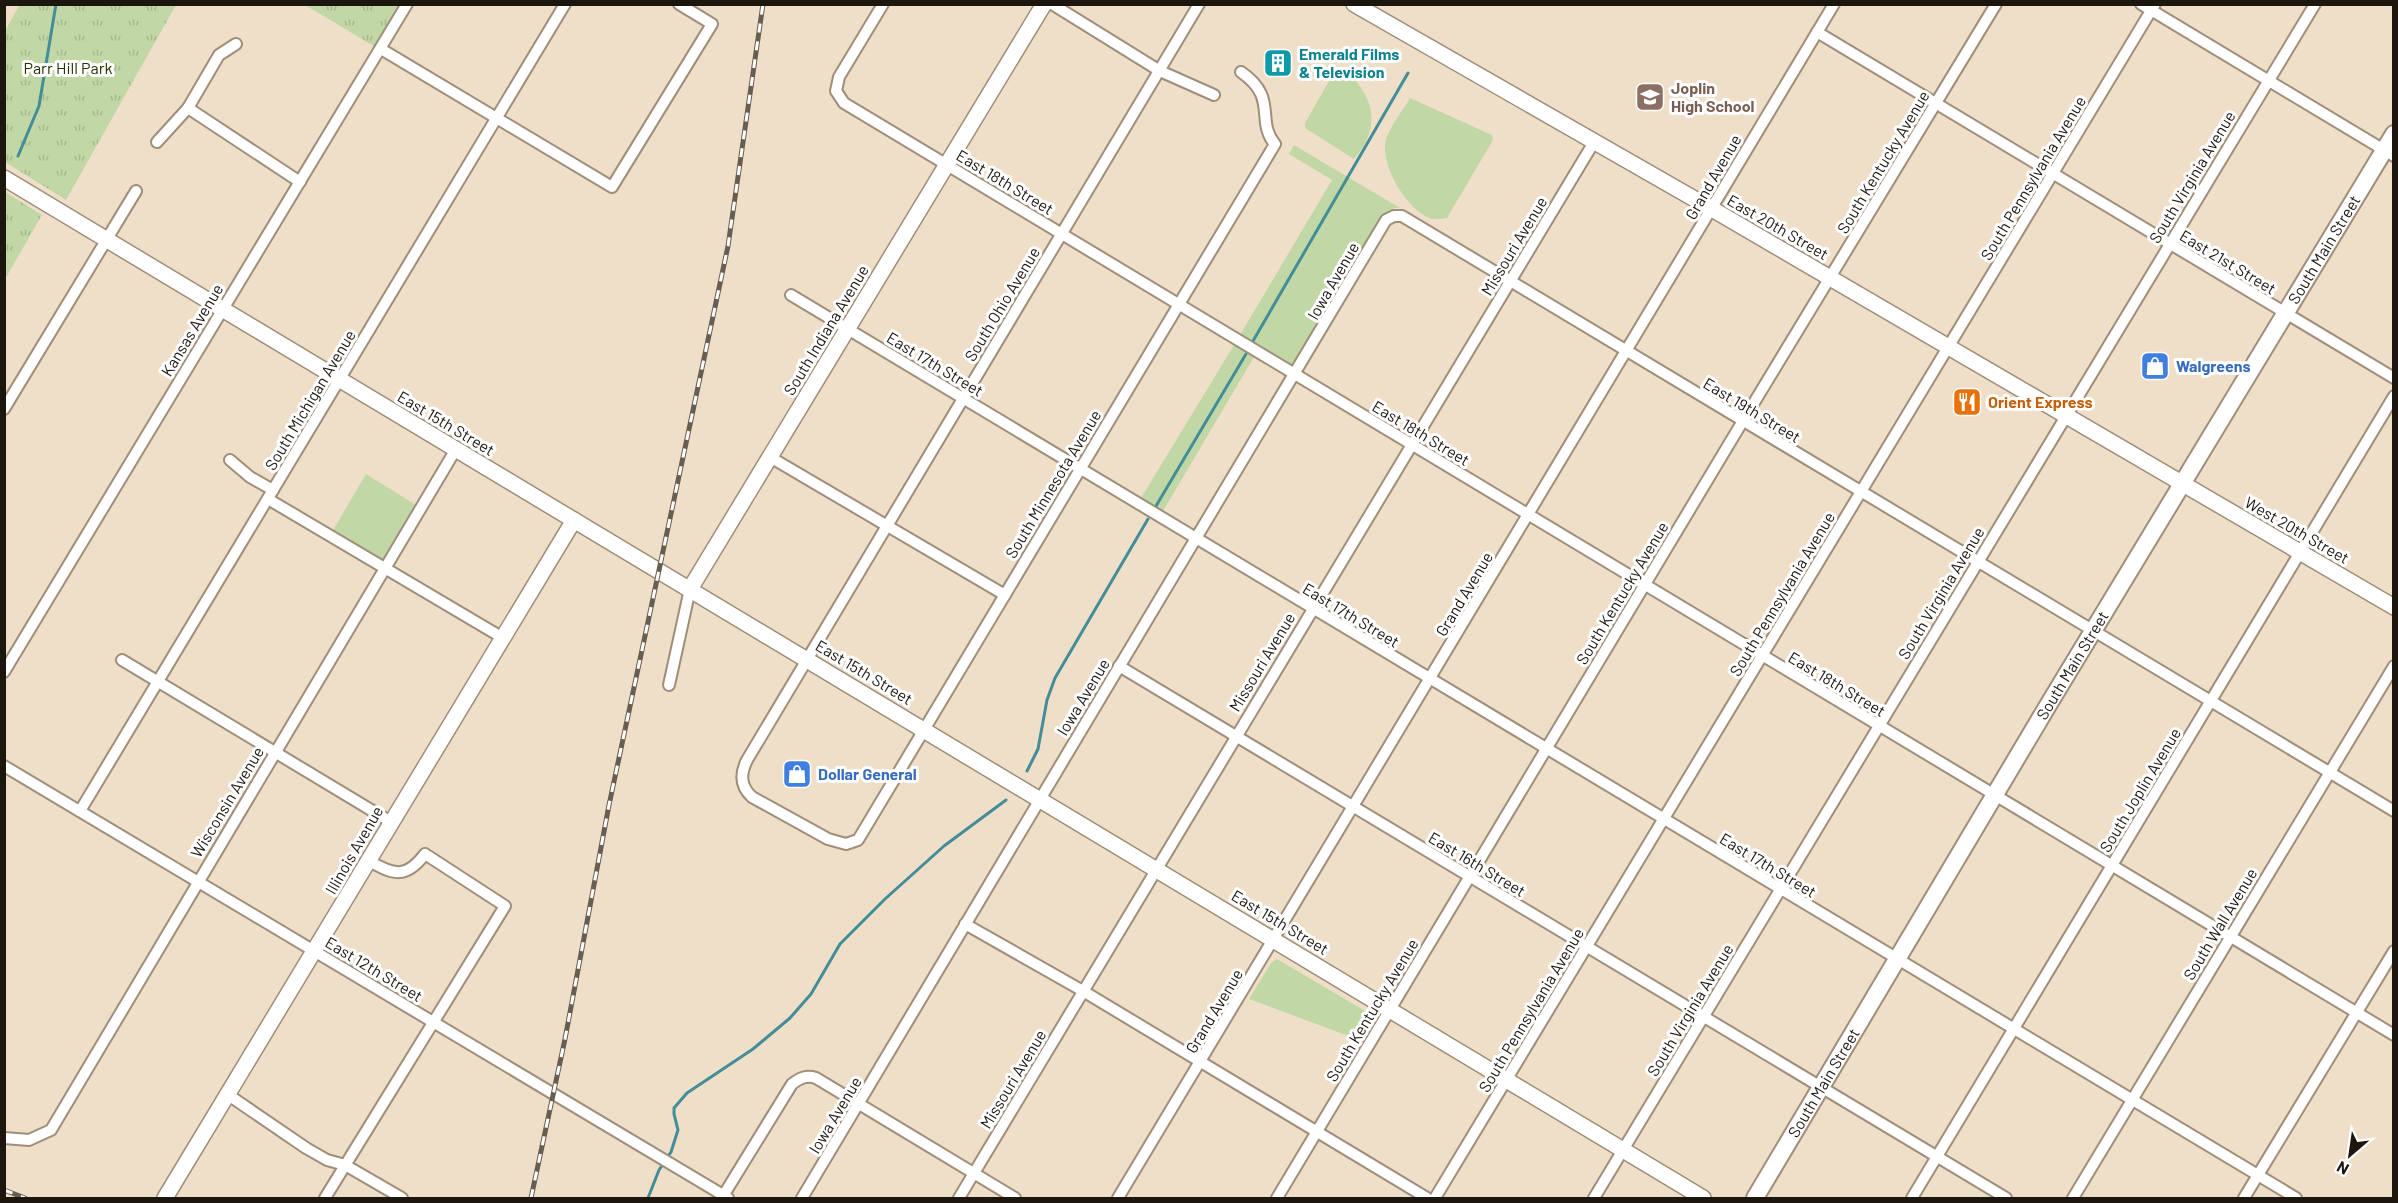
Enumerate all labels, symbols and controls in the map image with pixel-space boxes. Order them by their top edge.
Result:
place label: Emerald Films & Television [1299,44,1399,81]
building icon: Emerald Films & Television [1262,47,1294,79]
park label: Parr Hill Park [24,58,113,77]
place label: Joplin High School [1671,78,1755,115]
school or university icon: Joplin High School [1634,81,1666,113]
street label: South Kentucky Avenue [1832,87,1933,237]
street label: South Pennsylvania Avenue [1976,92,2089,263]
street label: South Virginia Avenue [2145,107,2239,246]
street label: Grand Avenue [1681,131,1745,223]
street label: East 18th Street [953,145,1057,218]
street label: East 20th Street [1724,190,1832,263]
street label: South Main Street [2283,192,2364,307]
street label: Missouri Avenue [1477,193,1551,299]
street label: East 21st Street [2177,225,2280,298]
street label: Iowa Avenue [1303,239,1362,323]
street label: South Ohio Avenue [960,243,1043,364]
street label: South Indiana Avenue [779,261,872,398]
street label: Kansas Avenue [157,280,227,379]
street label: South Michigan Avenue [260,326,359,473]
street label: East 17th Street [884,327,987,400]
shop icon: Walgreens [2139,350,2171,382]
place label: Walgreens [2176,356,2251,375]
street label: East 19th Street [1700,373,1804,446]
street label: East 15th Street [394,386,498,459]
restaurant icon: Orient Express [1951,386,1983,418]
place label: Orient Express [1988,392,2092,411]
street label: East 18th Street [1369,396,1473,469]
street label: South Minnesota Avenue [1001,406,1104,561]
street label: West 20th Street [2242,492,2353,567]
street label: South Pennsylvania Avenue [1725,508,1838,679]
street label: South Kentucky Avenue [1571,518,1672,668]
street label: South Virginia Avenue [1894,523,1988,662]
street label: Grand Avenue [1431,548,1496,639]
street label: East 17th Street [1300,578,1403,651]
street label: South Main Street [2032,607,2112,723]
street label: Missouri Avenue [1225,609,1299,715]
street label: East 15th Street [812,635,916,708]
street label: East 18th Street [1785,647,1889,720]
street label: Iowa Avenue [1052,655,1113,739]
street label: South Joplin Avenue [2095,724,2184,855]
street label: Wisconsin Avenue [186,743,267,861]
shop icon: Dollar General [781,758,813,790]
place label: Dollar General [818,764,917,783]
street label: Illinois Avenue [321,802,386,897]
street label: East 16th Street [1425,827,1529,900]
street label: East 17th Street [1717,828,1820,901]
street label: South Wall Avenue [2179,864,2260,983]
street label: East 15th Street [1228,885,1332,958]
street label: South Pennsylvania Avenue [1474,924,1587,1095]
street label: East 12th Street [322,932,426,1005]
street label: South Kentucky Avenue [1321,935,1422,1085]
street label: South Virginia Avenue [1643,940,1737,1079]
street label: Grand Avenue [1181,965,1246,1056]
street label: South Main Street [1783,1025,1863,1141]
street label: Missouri Avenue [976,1026,1050,1132]
street label: Iowa Avenue [804,1073,865,1157]
north arrow [2320,1125,2380,1185]
text: N [2333,1158,2352,1179]

